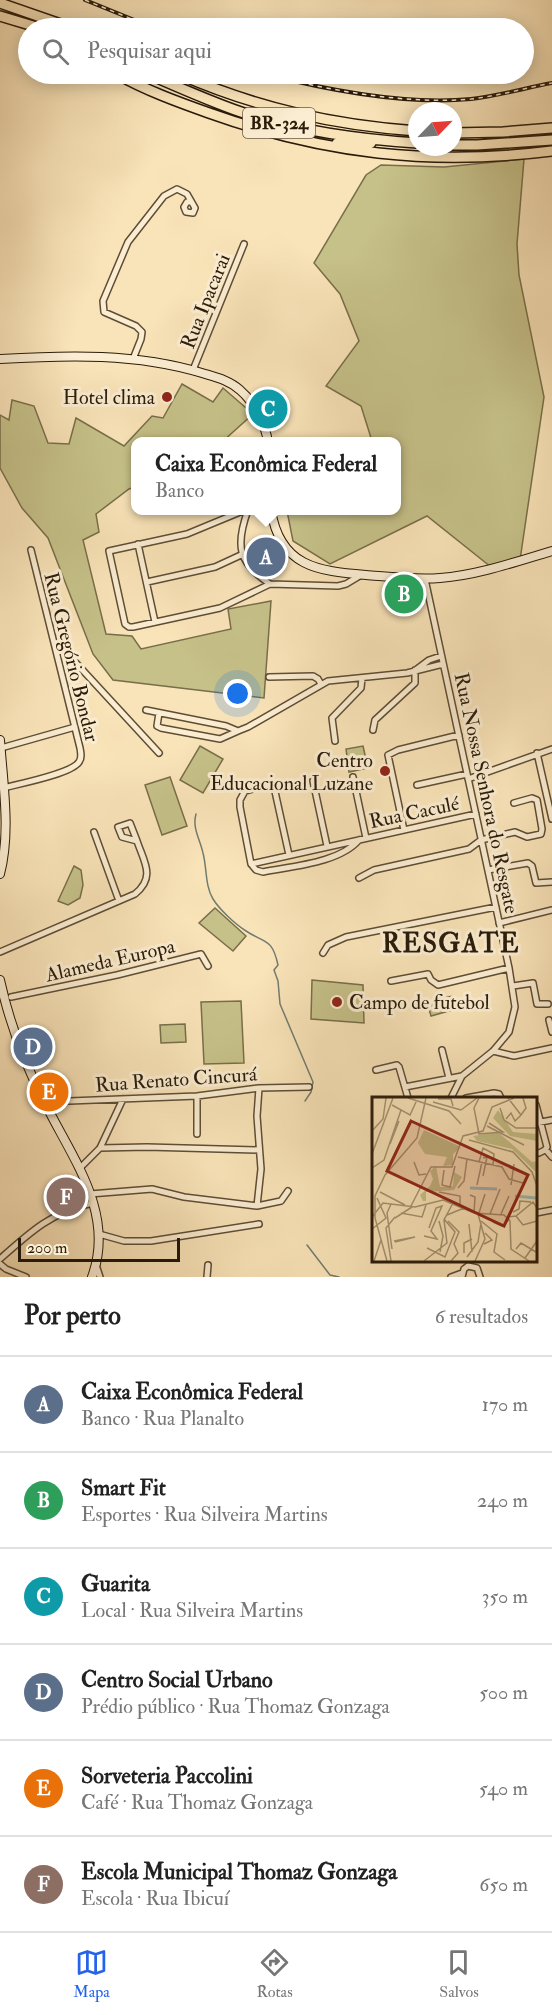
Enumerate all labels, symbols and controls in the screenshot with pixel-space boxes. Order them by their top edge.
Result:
search box [18,18,534,84]
icon: search [39,35,72,68]
text: Pesquisar aqui [87,37,212,65]
north arrow [408,102,462,156]
road number: BR-324 [243,108,315,138]
street label: Rua Ipacarai [175,250,237,353]
place label: Hotel clima [63,385,156,410]
pin: C [248,386,288,432]
marker: Hotel clima [160,390,174,404]
popup [131,437,401,515]
text: Caixa Econômica Federal [155,450,377,478]
text: Banco [155,478,204,503]
pin: A [246,534,286,580]
street label: Rua Gregório Bondar [38,570,105,745]
pin: B [384,572,424,616]
street label: Rua Nossa Senhora do Resgate [449,670,524,916]
your location [223,679,252,708]
place label: Centro Educacional Luzane [210,748,373,796]
marker: Centro Educacional Luzane [378,764,392,778]
street label: Rua Caculé [367,791,462,834]
district label: RESGATE [382,928,520,960]
street label: Alameda Europa [42,933,178,989]
place label: Campo de futebol [349,990,490,1016]
marker: Campo de futebol [330,995,344,1009]
pin: D [14,1024,52,1070]
street label: Rua Renato Cincurá [94,1061,259,1098]
pin: E [29,1070,68,1114]
inset map [372,1097,537,1262]
pin: F [46,1174,86,1220]
scale bar [18,1235,180,1262]
text: 200 m [27,1238,67,1258]
text: Por perto [24,1300,121,1332]
text: 6 resultados [435,1304,528,1329]
text: Caixa Econômica Federal [81,1378,303,1406]
text: A [37,1392,50,1417]
text: 170 m [482,1392,528,1417]
text: Banco · Rua Planalto [81,1406,244,1431]
text: Smart Fit [81,1474,166,1502]
text: B [37,1488,50,1513]
text: 240 m [477,1488,528,1513]
text: Esportes · Rua Silveira Martins [81,1502,328,1527]
text: Guarita [81,1570,150,1598]
text: C [36,1584,51,1609]
text: 350 m [482,1584,528,1609]
text: Local · Rua Silveira Martins [81,1598,303,1623]
text: Centro Social Urbano [81,1666,273,1694]
text: D [35,1680,52,1705]
text: 500 m [479,1680,528,1705]
text: Prédio público · Rua Thomaz Gonzaga [81,1694,390,1719]
text: Sorveteria Paccolini [81,1762,253,1790]
text: E [36,1776,51,1801]
text: 540 m [479,1776,528,1801]
text: Café · Rua Thomaz Gonzaga [81,1790,313,1815]
text: Escola Municipal Thomaz Gonzaga [81,1858,397,1886]
text: F [37,1872,50,1897]
text: 650 m [479,1872,528,1897]
text: Escola · Rua Ibicuí [81,1886,229,1911]
tab: Mapa [73,1946,110,2002]
tab: Rotas [256,1946,293,2002]
tab: Salvos [439,1946,479,2002]

